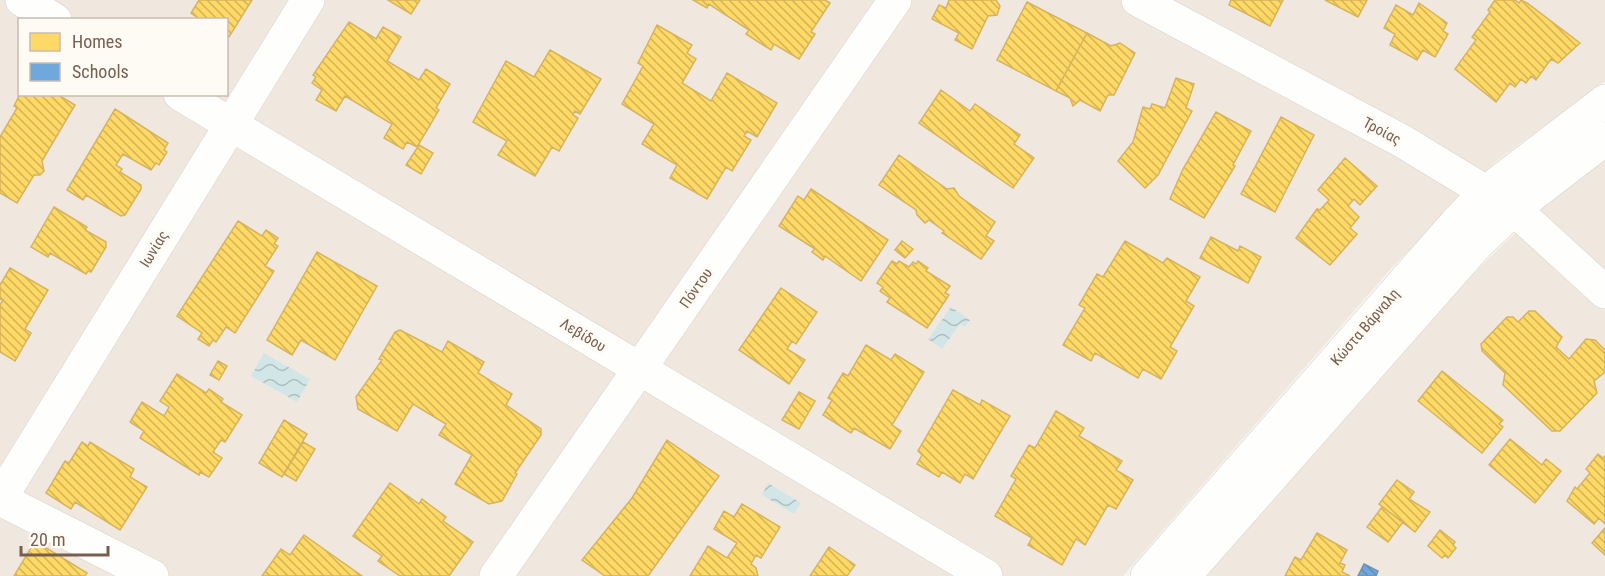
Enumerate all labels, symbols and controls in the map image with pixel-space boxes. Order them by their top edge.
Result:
legend [18,18,228,96]
text: Homes [72,31,122,52]
text: Schools [72,61,129,82]
street label: Τροίας [1360,114,1404,148]
street label: Ιωνίας [136,227,172,271]
street label: Πόντου [676,265,716,311]
street label: Κώστα Βάρναλη [1327,285,1403,369]
street label: Λεβίδου [557,314,609,356]
scale bar [21,519,108,557]
text: 20 m [30,529,65,550]

